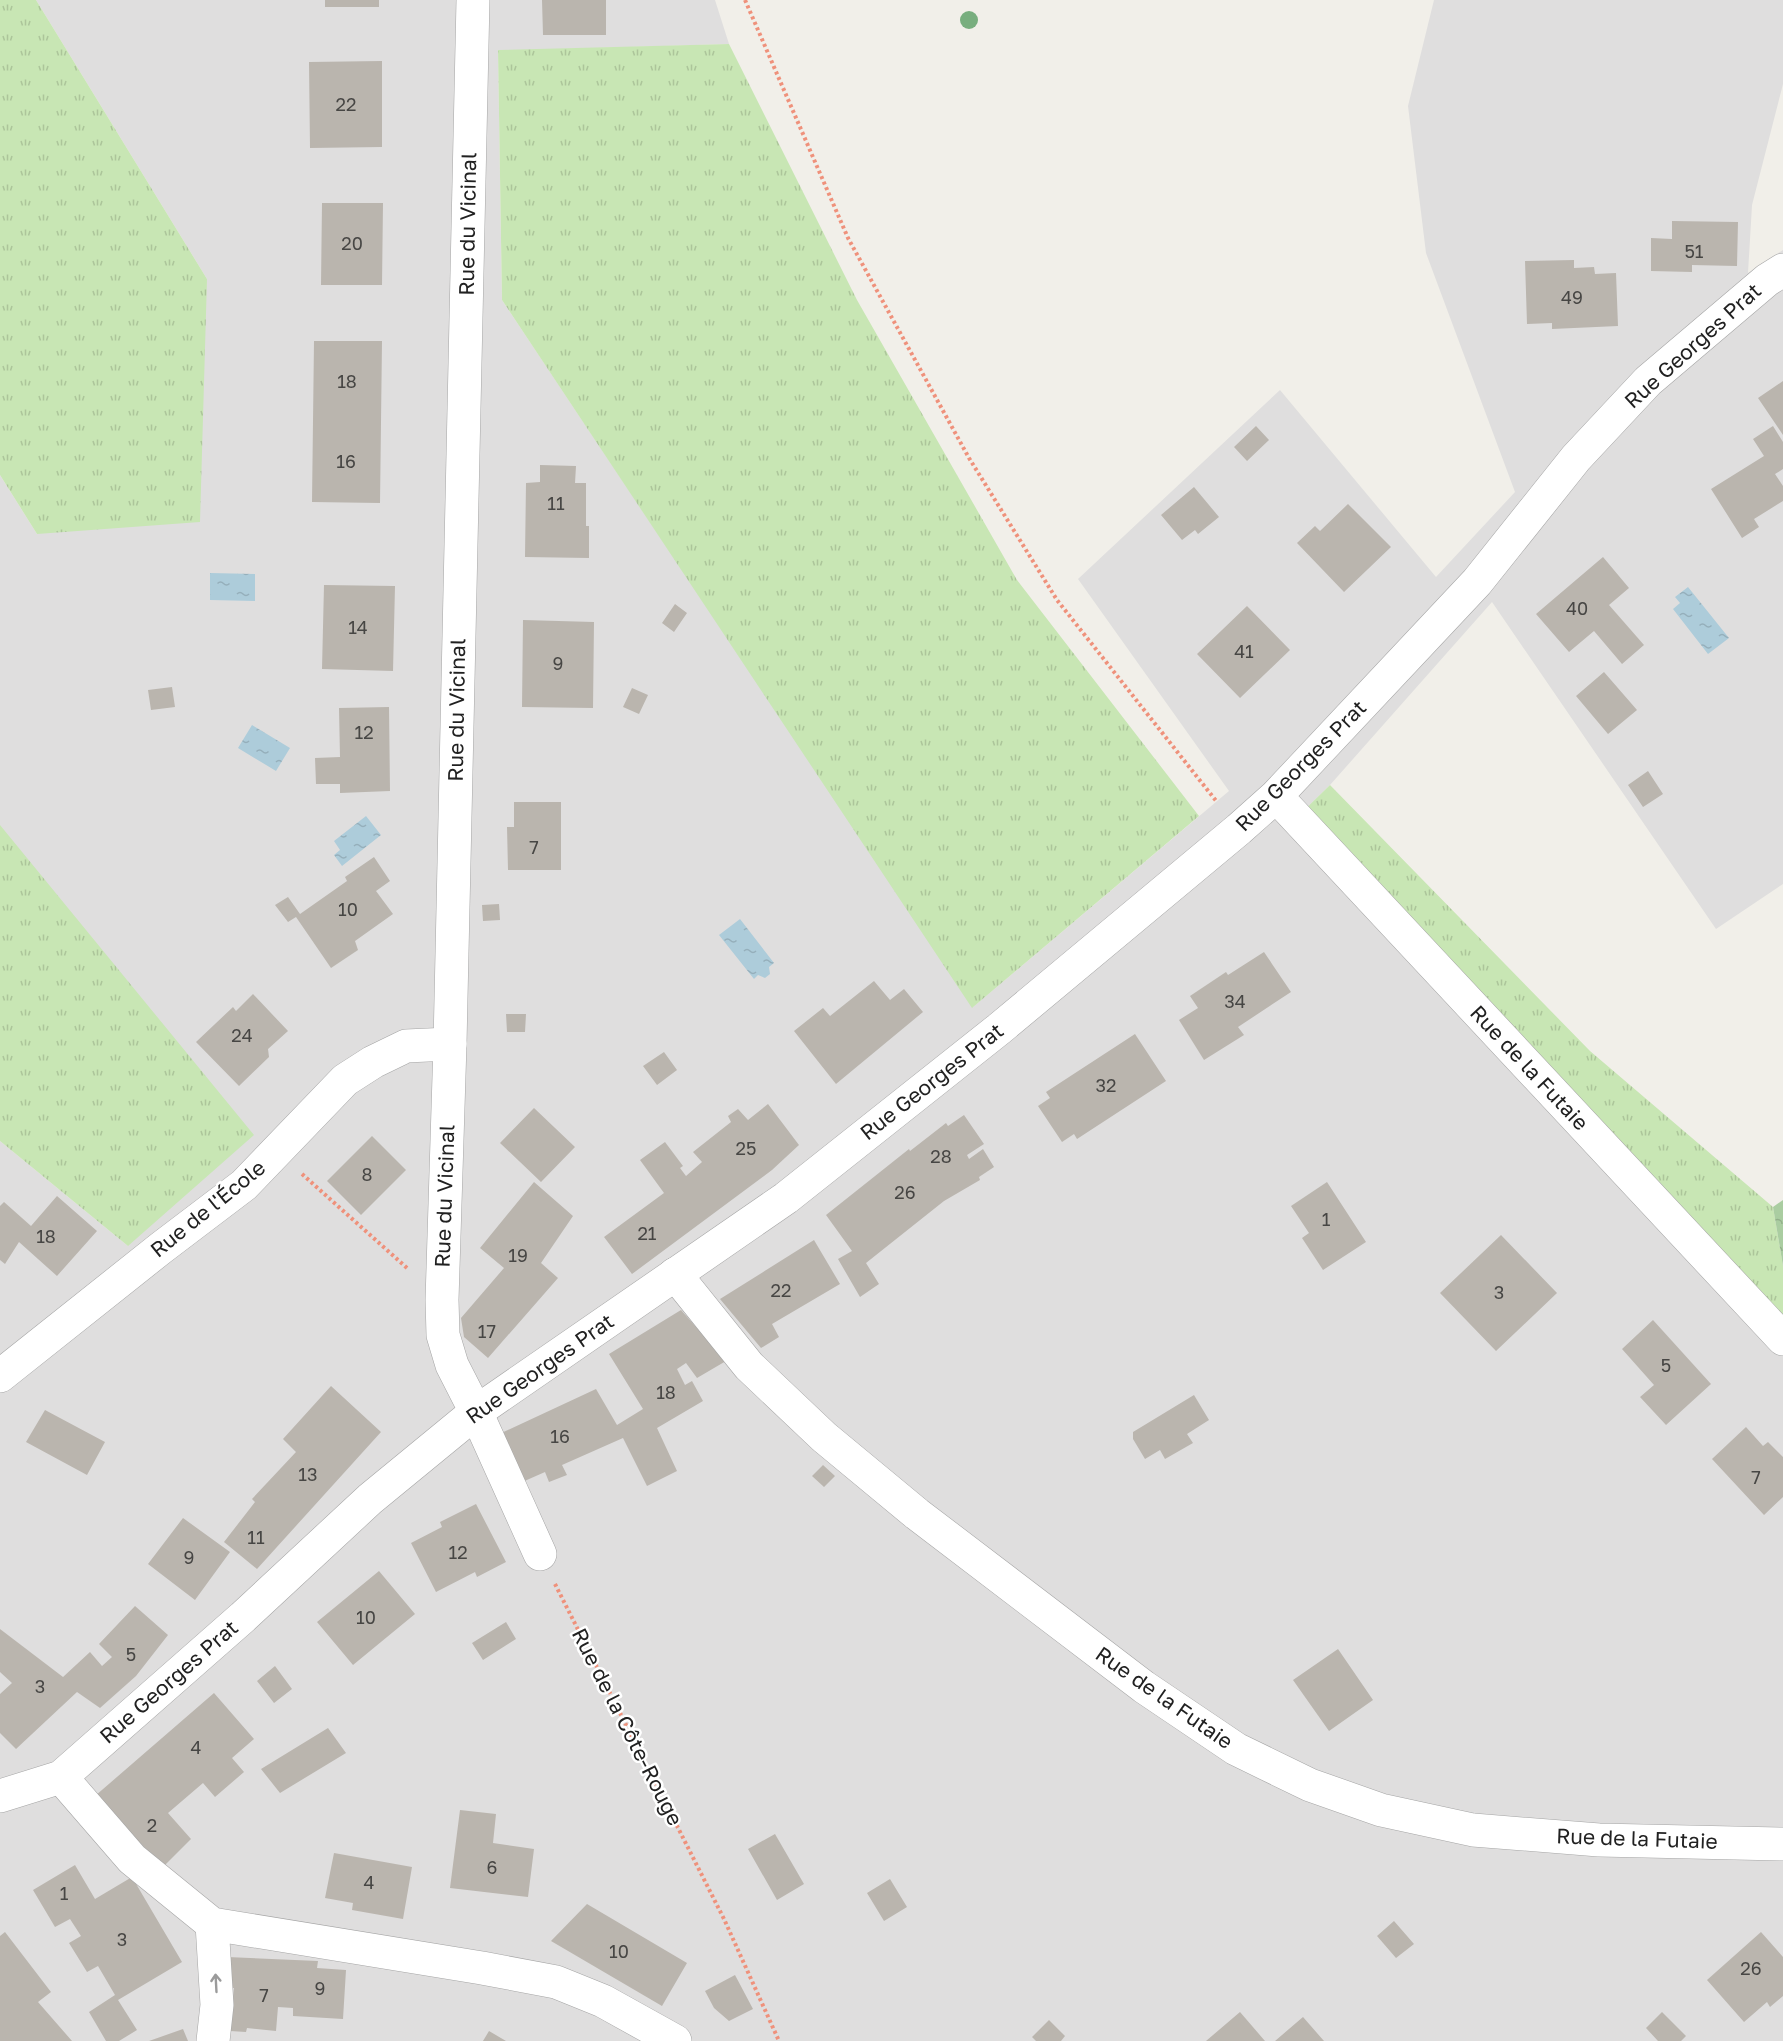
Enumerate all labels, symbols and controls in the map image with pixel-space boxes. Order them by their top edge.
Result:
house number: 22 [336,93,356,115]
street label: Rue du Vicinal [453,152,481,296]
house number: 20 [341,232,363,254]
house number: 51 [1684,240,1704,262]
street label: Rue Georges Prat [1619,277,1766,413]
house number: 49 [1561,286,1583,308]
house number: 18 [337,370,357,392]
house number: 16 [336,450,356,472]
house number: 11 [547,492,565,514]
house number: 40 [1566,597,1588,619]
house number: 14 [348,616,368,638]
street label: Rue du Vicinal [442,638,470,782]
house number: 41 [1234,640,1254,662]
house number: 9 [553,652,563,674]
street label: Rue Georges Prat [1229,694,1371,836]
house number: 12 [354,721,374,743]
house number: 7 [529,836,539,858]
house number: 10 [338,898,358,920]
house number: 34 [1224,990,1246,1012]
street label: Rue de la Futaie [1465,999,1594,1135]
street label: Rue Georges Prat [854,1017,1008,1145]
house number: 24 [231,1024,253,1046]
house number: 32 [1096,1074,1116,1096]
street label: Rue du Vicinal [429,1124,459,1268]
house number: 25 [736,1137,756,1159]
house number: 28 [930,1145,952,1167]
street label: Rue de l'École [145,1154,270,1262]
house number: 8 [362,1163,372,1185]
house number: 26 [894,1181,916,1203]
house number: 1 [1322,1208,1331,1230]
house number: 21 [637,1222,657,1244]
house number: 18 [36,1225,56,1247]
house number: 19 [508,1244,528,1266]
house number: 22 [771,1279,791,1301]
house number: 3 [1494,1281,1504,1303]
street label: Rue Georges Prat [460,1307,618,1429]
house number: 17 [478,1320,496,1342]
house number: 5 [1661,1354,1671,1376]
house number: 18 [656,1381,676,1403]
house number: 16 [550,1425,570,1447]
house number: 13 [298,1463,318,1485]
house number: 7 [1751,1466,1761,1488]
house number: 11 [247,1526,265,1548]
house number: 12 [448,1541,468,1563]
house number: 9 [184,1546,194,1568]
house number: 10 [356,1606,376,1628]
street label: Rue Georges Prat [94,1614,243,1748]
street label: Rue de la Côte-Rouge [567,1623,689,1830]
street label: Rue de la Futaie [1091,1640,1238,1754]
house number: 5 [126,1643,136,1665]
house number: 3 [35,1675,45,1697]
house number: 4 [191,1736,202,1758]
house number: 2 [147,1814,157,1836]
street label: Rue de la Futaie [1556,1822,1718,1854]
house number: 6 [487,1856,497,1878]
house number: 4 [364,1871,375,1893]
house number: 1 [60,1882,69,1904]
house number: 3 [117,1928,127,1950]
house number: 10 [609,1940,629,1962]
house number: 26 [1740,1957,1762,1979]
one-way arrow [210,1973,221,1993]
house number: 9 [315,1977,325,1999]
house number: 7 [259,1984,269,2006]

